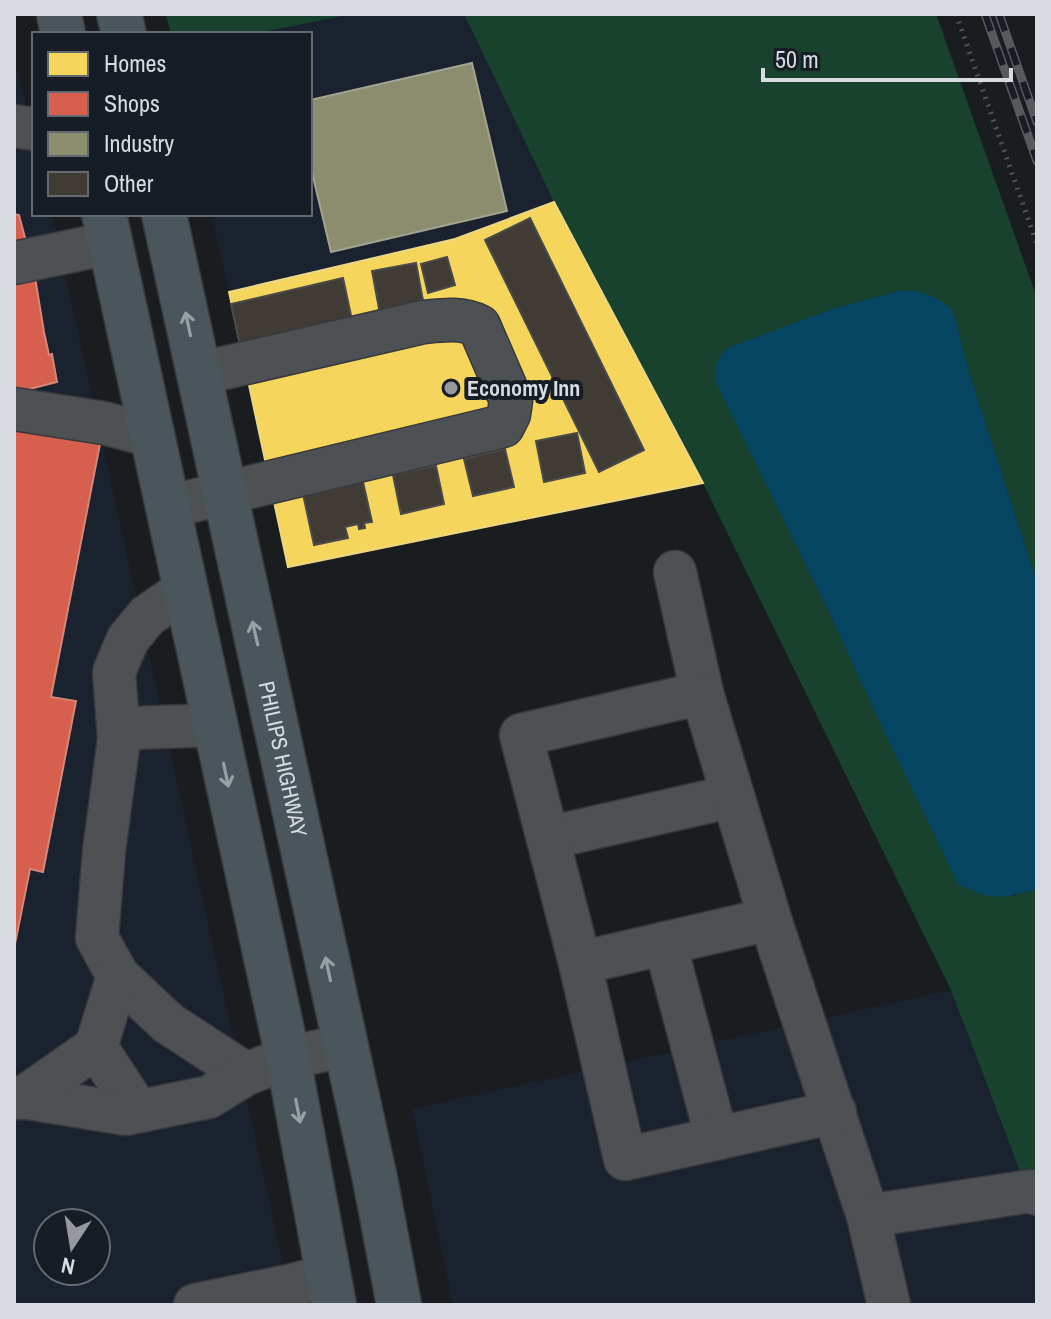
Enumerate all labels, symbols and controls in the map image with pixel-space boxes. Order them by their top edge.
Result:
legend [32,32,312,216]
scale bar [763,32,1011,82]
text: 50 m [775,43,819,75]
text: Homes [104,47,166,79]
text: Shops [104,87,160,119]
text: Industry [104,127,174,159]
text: Other [104,167,154,199]
one-way arrow [180,312,195,337]
place label: Economy Inn [467,373,580,403]
marker: Economy Inn [442,379,460,397]
one-way arrow [247,620,262,646]
street label: PHILIPS HIGHWAY [252,678,315,840]
one-way arrow [219,761,234,787]
one-way arrow [320,956,335,982]
one-way arrow [291,1098,306,1123]
north arrow [32,1207,112,1287]
text: N [58,1251,77,1283]

